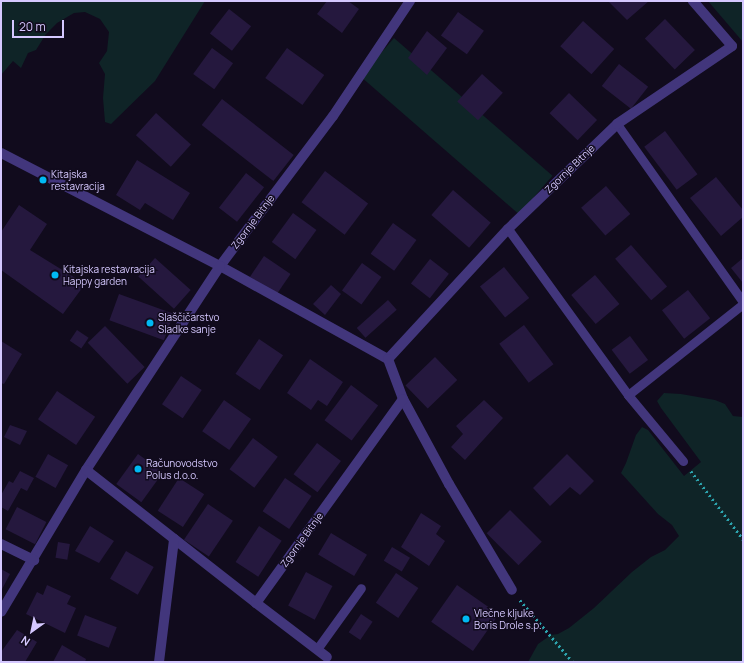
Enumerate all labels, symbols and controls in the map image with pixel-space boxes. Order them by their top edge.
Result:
scale bar [14,12,66,38]
text: 20 m [19,18,46,35]
street label: Zgornje Bitnje [543,142,597,196]
place label: Kitajska restavracija [51,168,105,192]
marker: Kitajska restavracija [38,175,48,185]
street label: Zgornje Bitnje [229,193,277,251]
place label: Kitajska restavracija Happy garden [63,263,155,286]
marker: Kitajska restavracija Happy garden [50,270,60,280]
place label: Slaščičarstvo Sladke sanje [158,311,220,334]
marker: Slaščičarstvo Sladke sanje [145,318,155,328]
place label: Računovodstvo Polus d.o.o. [146,457,218,480]
marker: Računovodstvo Polus d.o.o. [133,464,143,474]
street label: Zgornje Bitnje [278,510,326,570]
place label: Vlečne kljuke Boris Drole s.p. [474,607,542,630]
north arrow [12,611,52,651]
marker: Vlečne kljuke Boris Drole s.p. [461,614,471,624]
text: N [18,633,33,650]

